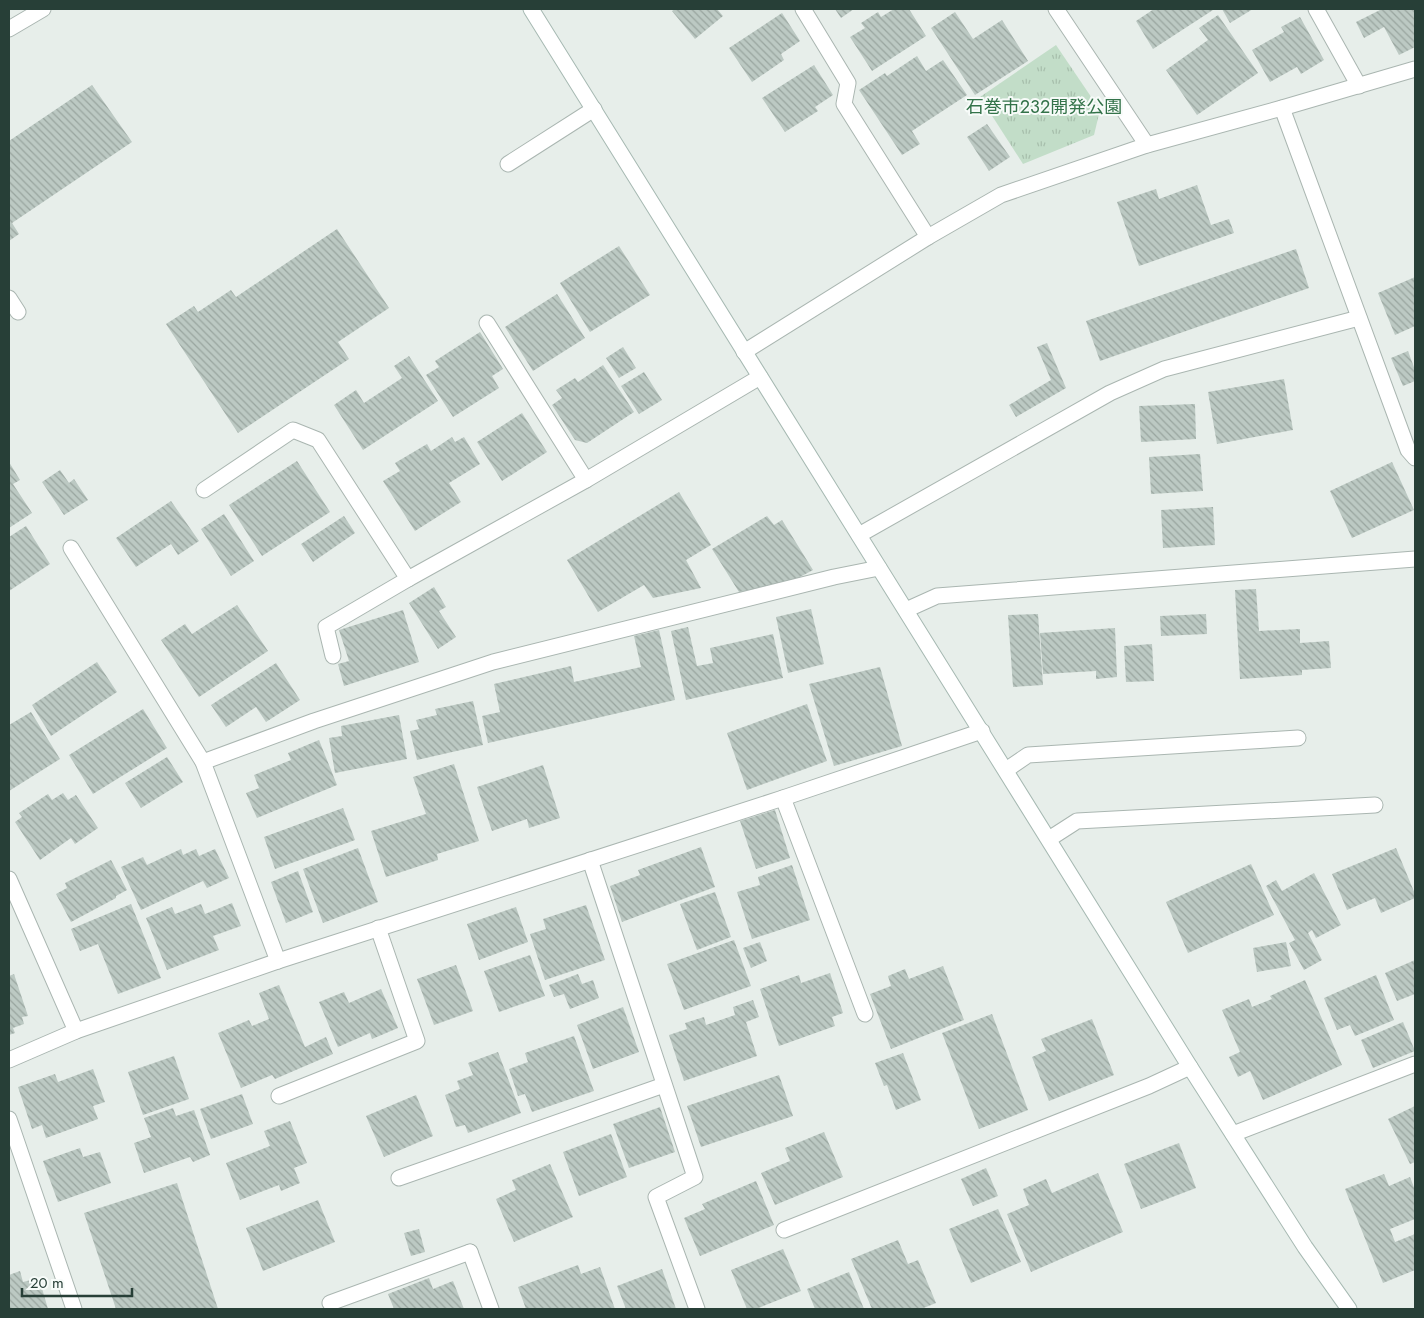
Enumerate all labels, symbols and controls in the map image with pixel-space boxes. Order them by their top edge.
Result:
park label: 石巻市232開発公園 [966,94,1122,120]
scale bar [22,1266,132,1298]
text: 20 m [30,1272,64,1294]

